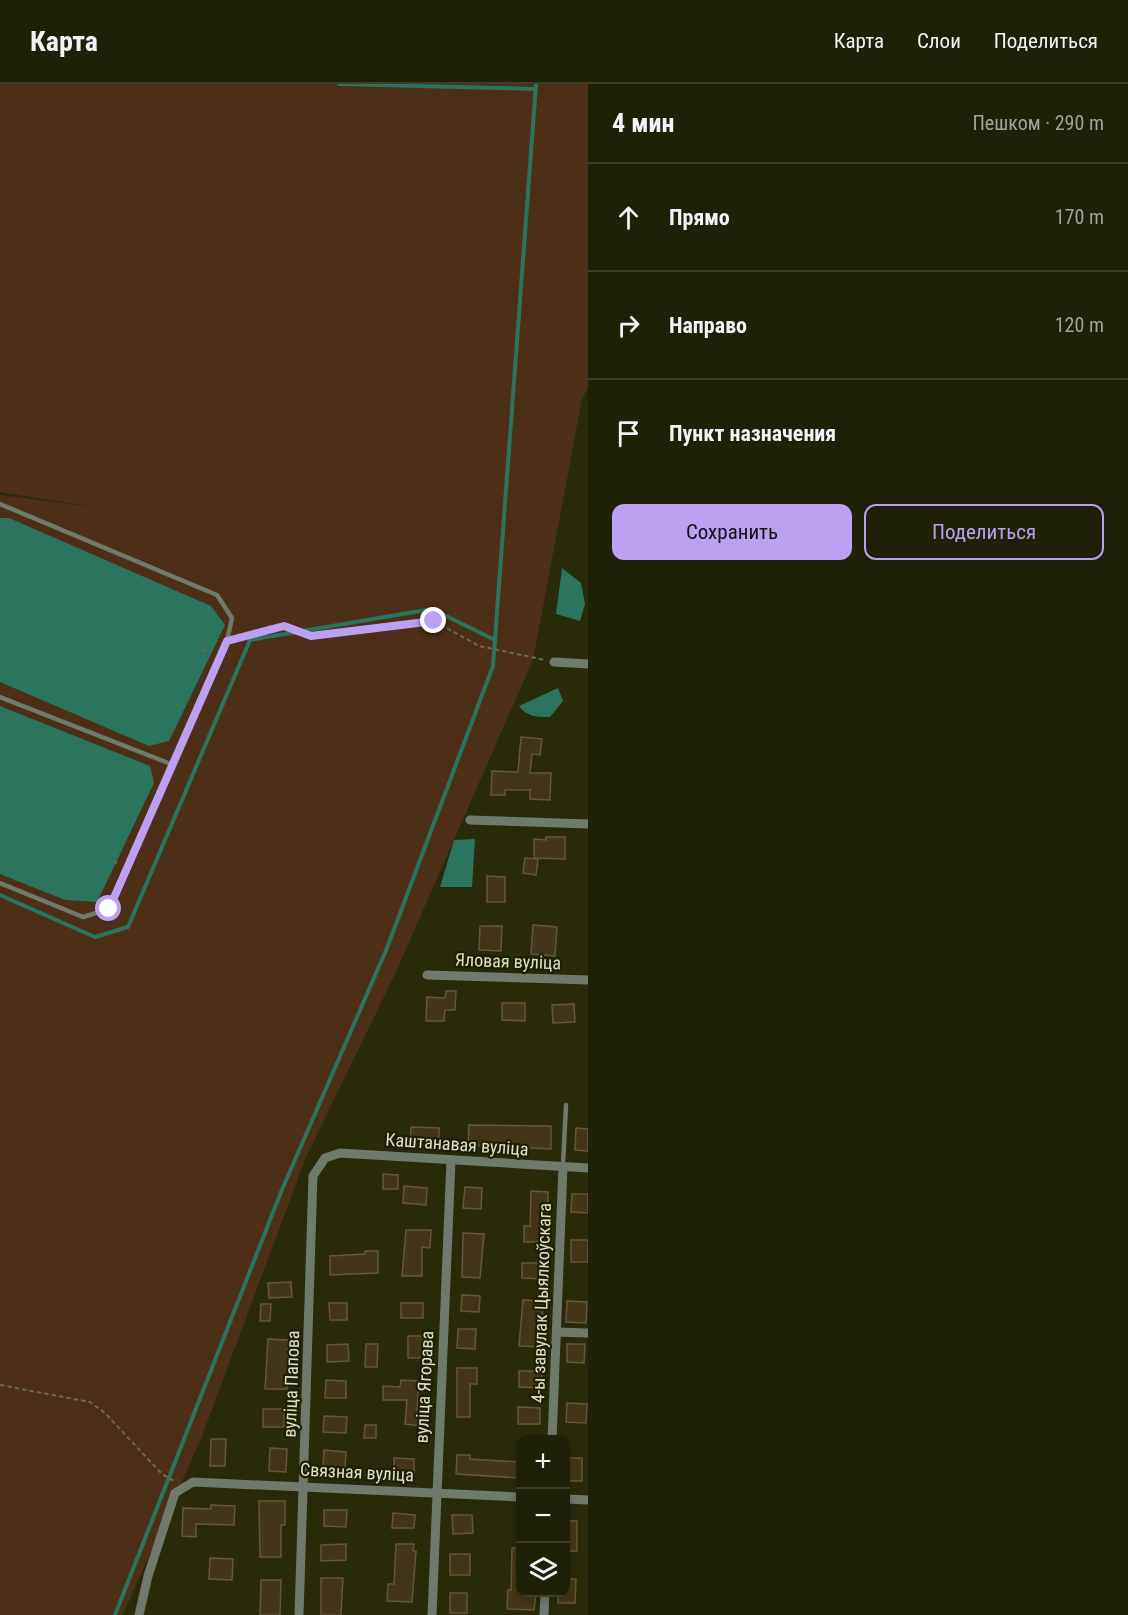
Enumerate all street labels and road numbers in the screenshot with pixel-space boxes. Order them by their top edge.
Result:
street label: Яловая вуліца [455,949,561,973]
street label: Каштанавая вуліца [385,1129,529,1159]
street label: 4-ы завулак Цыялкоўскага [527,1203,555,1403]
street label: вуліца Папова [279,1330,303,1438]
street label: вуліца Ягорава [411,1330,437,1444]
street label: Связная вуліца [299,1459,415,1485]

